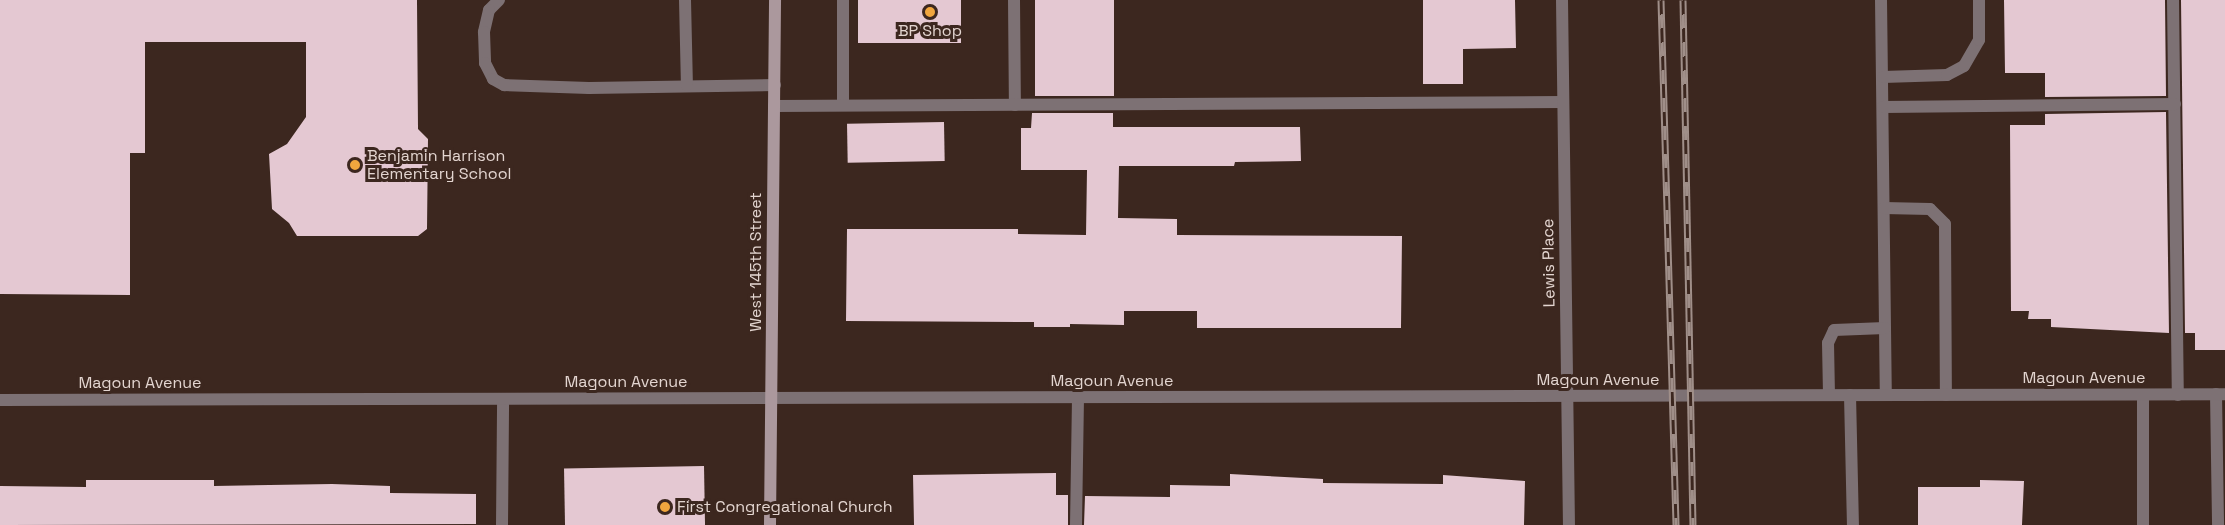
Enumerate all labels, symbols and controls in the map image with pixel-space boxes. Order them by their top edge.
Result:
marker: BP Shop [923,5,937,19]
place label: BP Shop [898,21,962,41]
place label: Benjamin Harrison Elementary School [367,146,512,184]
marker: Benjamin Harrison Elementary School [348,158,362,172]
street label: West 145th Street [746,192,766,332]
street label: Lewis Place [1539,218,1559,308]
street label: Magoun Avenue [2022,368,2146,388]
street label: Magoun Avenue [1536,370,1660,390]
street label: Magoun Avenue [1050,371,1174,391]
street label: Magoun Avenue [564,372,688,392]
street label: Magoun Avenue [78,373,202,393]
place label: First Congregational Church [677,497,893,517]
marker: First Congregational Church [658,500,672,514]

